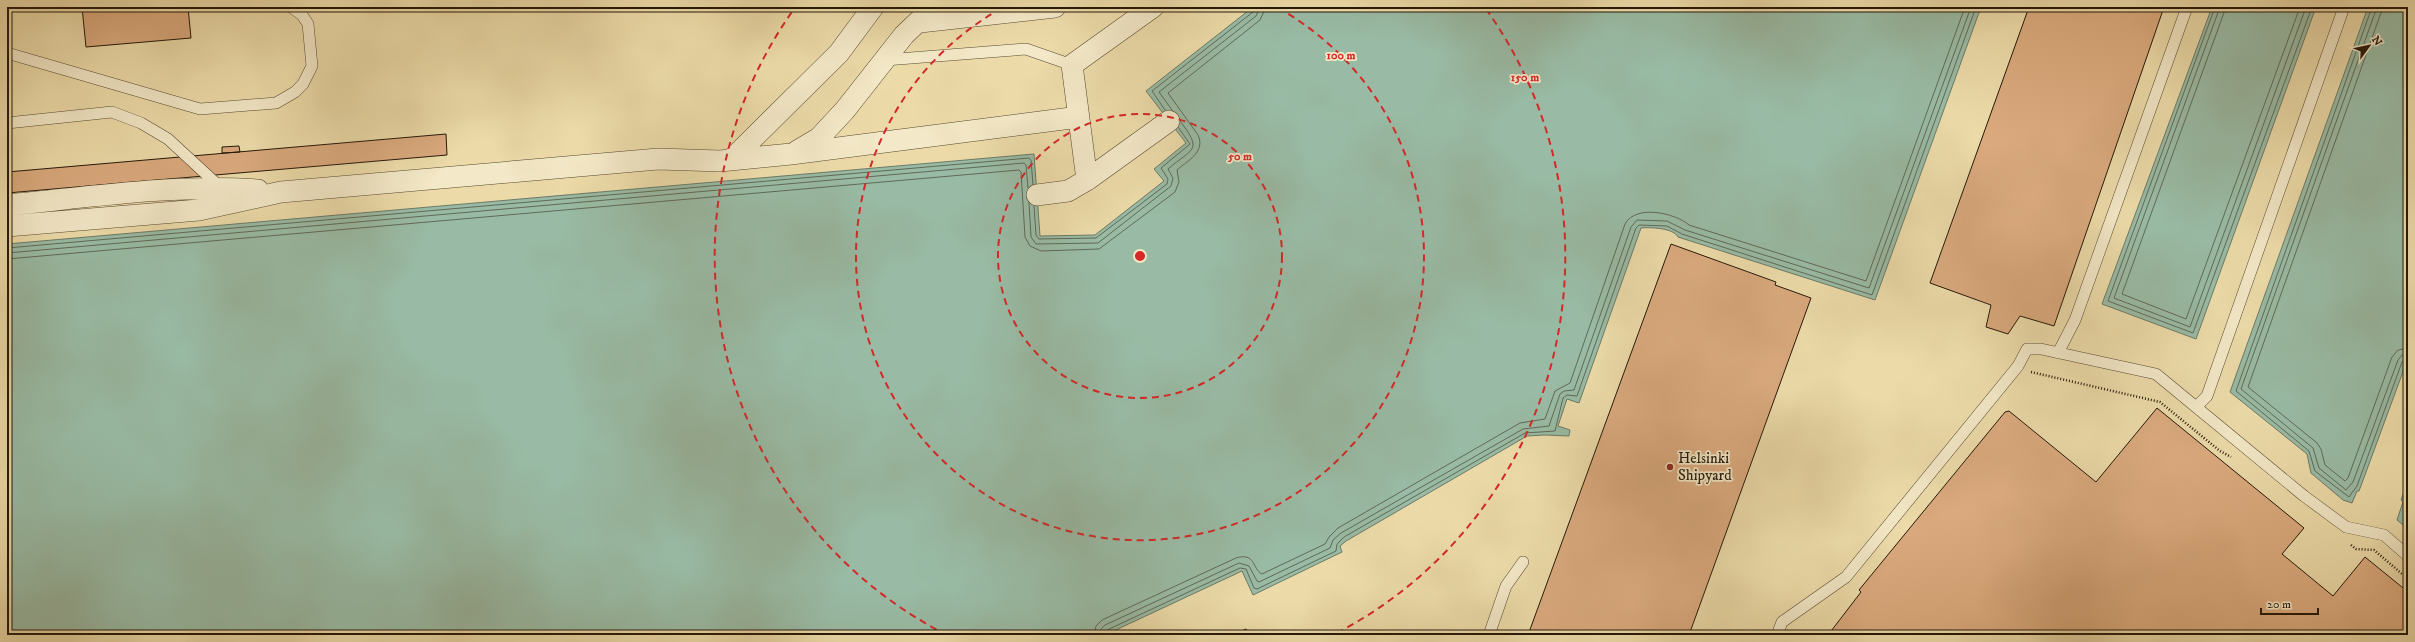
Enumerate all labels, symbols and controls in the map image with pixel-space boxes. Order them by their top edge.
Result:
north arrow [2349,26,2389,66]
text: N [2368,33,2385,49]
text: 100 m [1327,48,1355,63]
text: 150 m [1511,70,1539,85]
text: 50 m [1227,149,1252,164]
centre of rings [1133,249,1147,263]
place label: Helsinki Shipyard [1678,449,1732,485]
marker: Helsinki Shipyard [1665,462,1675,472]
scale bar [2261,590,2318,616]
text: 20 m [2267,597,2291,612]

